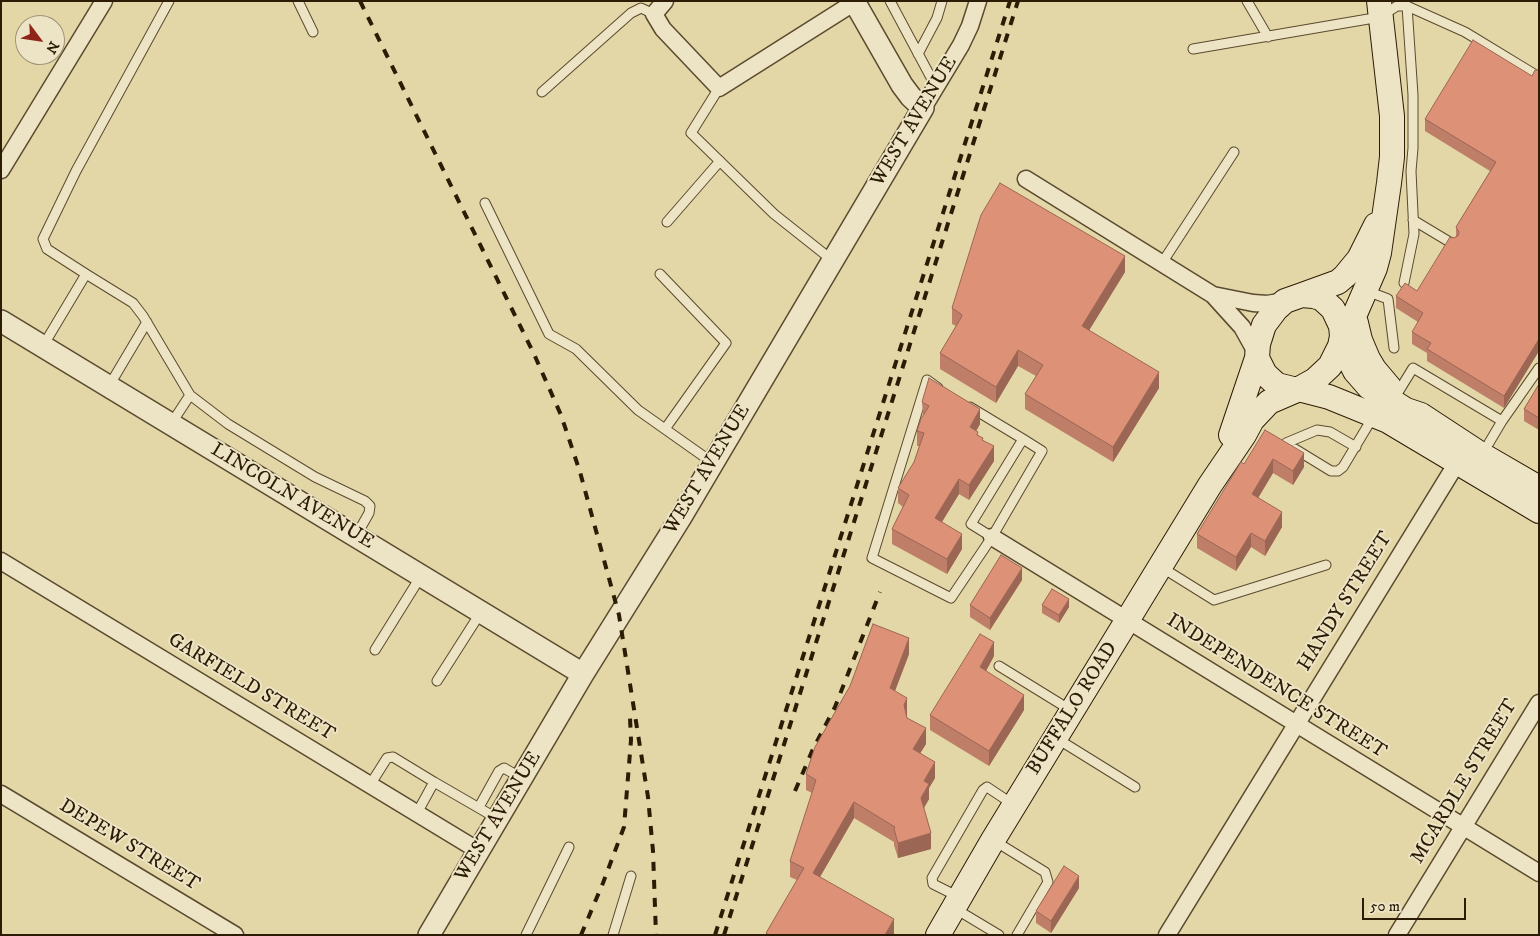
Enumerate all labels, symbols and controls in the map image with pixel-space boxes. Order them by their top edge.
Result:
north arrow [15,15,65,65]
text: N [41,38,63,57]
street label: WEST AVENUE [867,53,963,191]
street label: WEST AVENUE [660,401,756,539]
street label: LINCOLN AVENUE [206,439,378,555]
street label: HANDY STREET [1294,528,1398,676]
street label: INDEPENDENCE STREET [1162,609,1390,765]
street label: GARFIELD STREET [163,629,339,747]
street label: BUFFALO ROAD [1022,638,1124,780]
street label: MCARDLE STREET [1406,696,1524,868]
street label: WEST AVENUE [451,748,547,886]
street label: DEPEW STREET [54,795,204,897]
scale bar [1365,888,1469,920]
text: 50 m [1370,897,1400,916]

